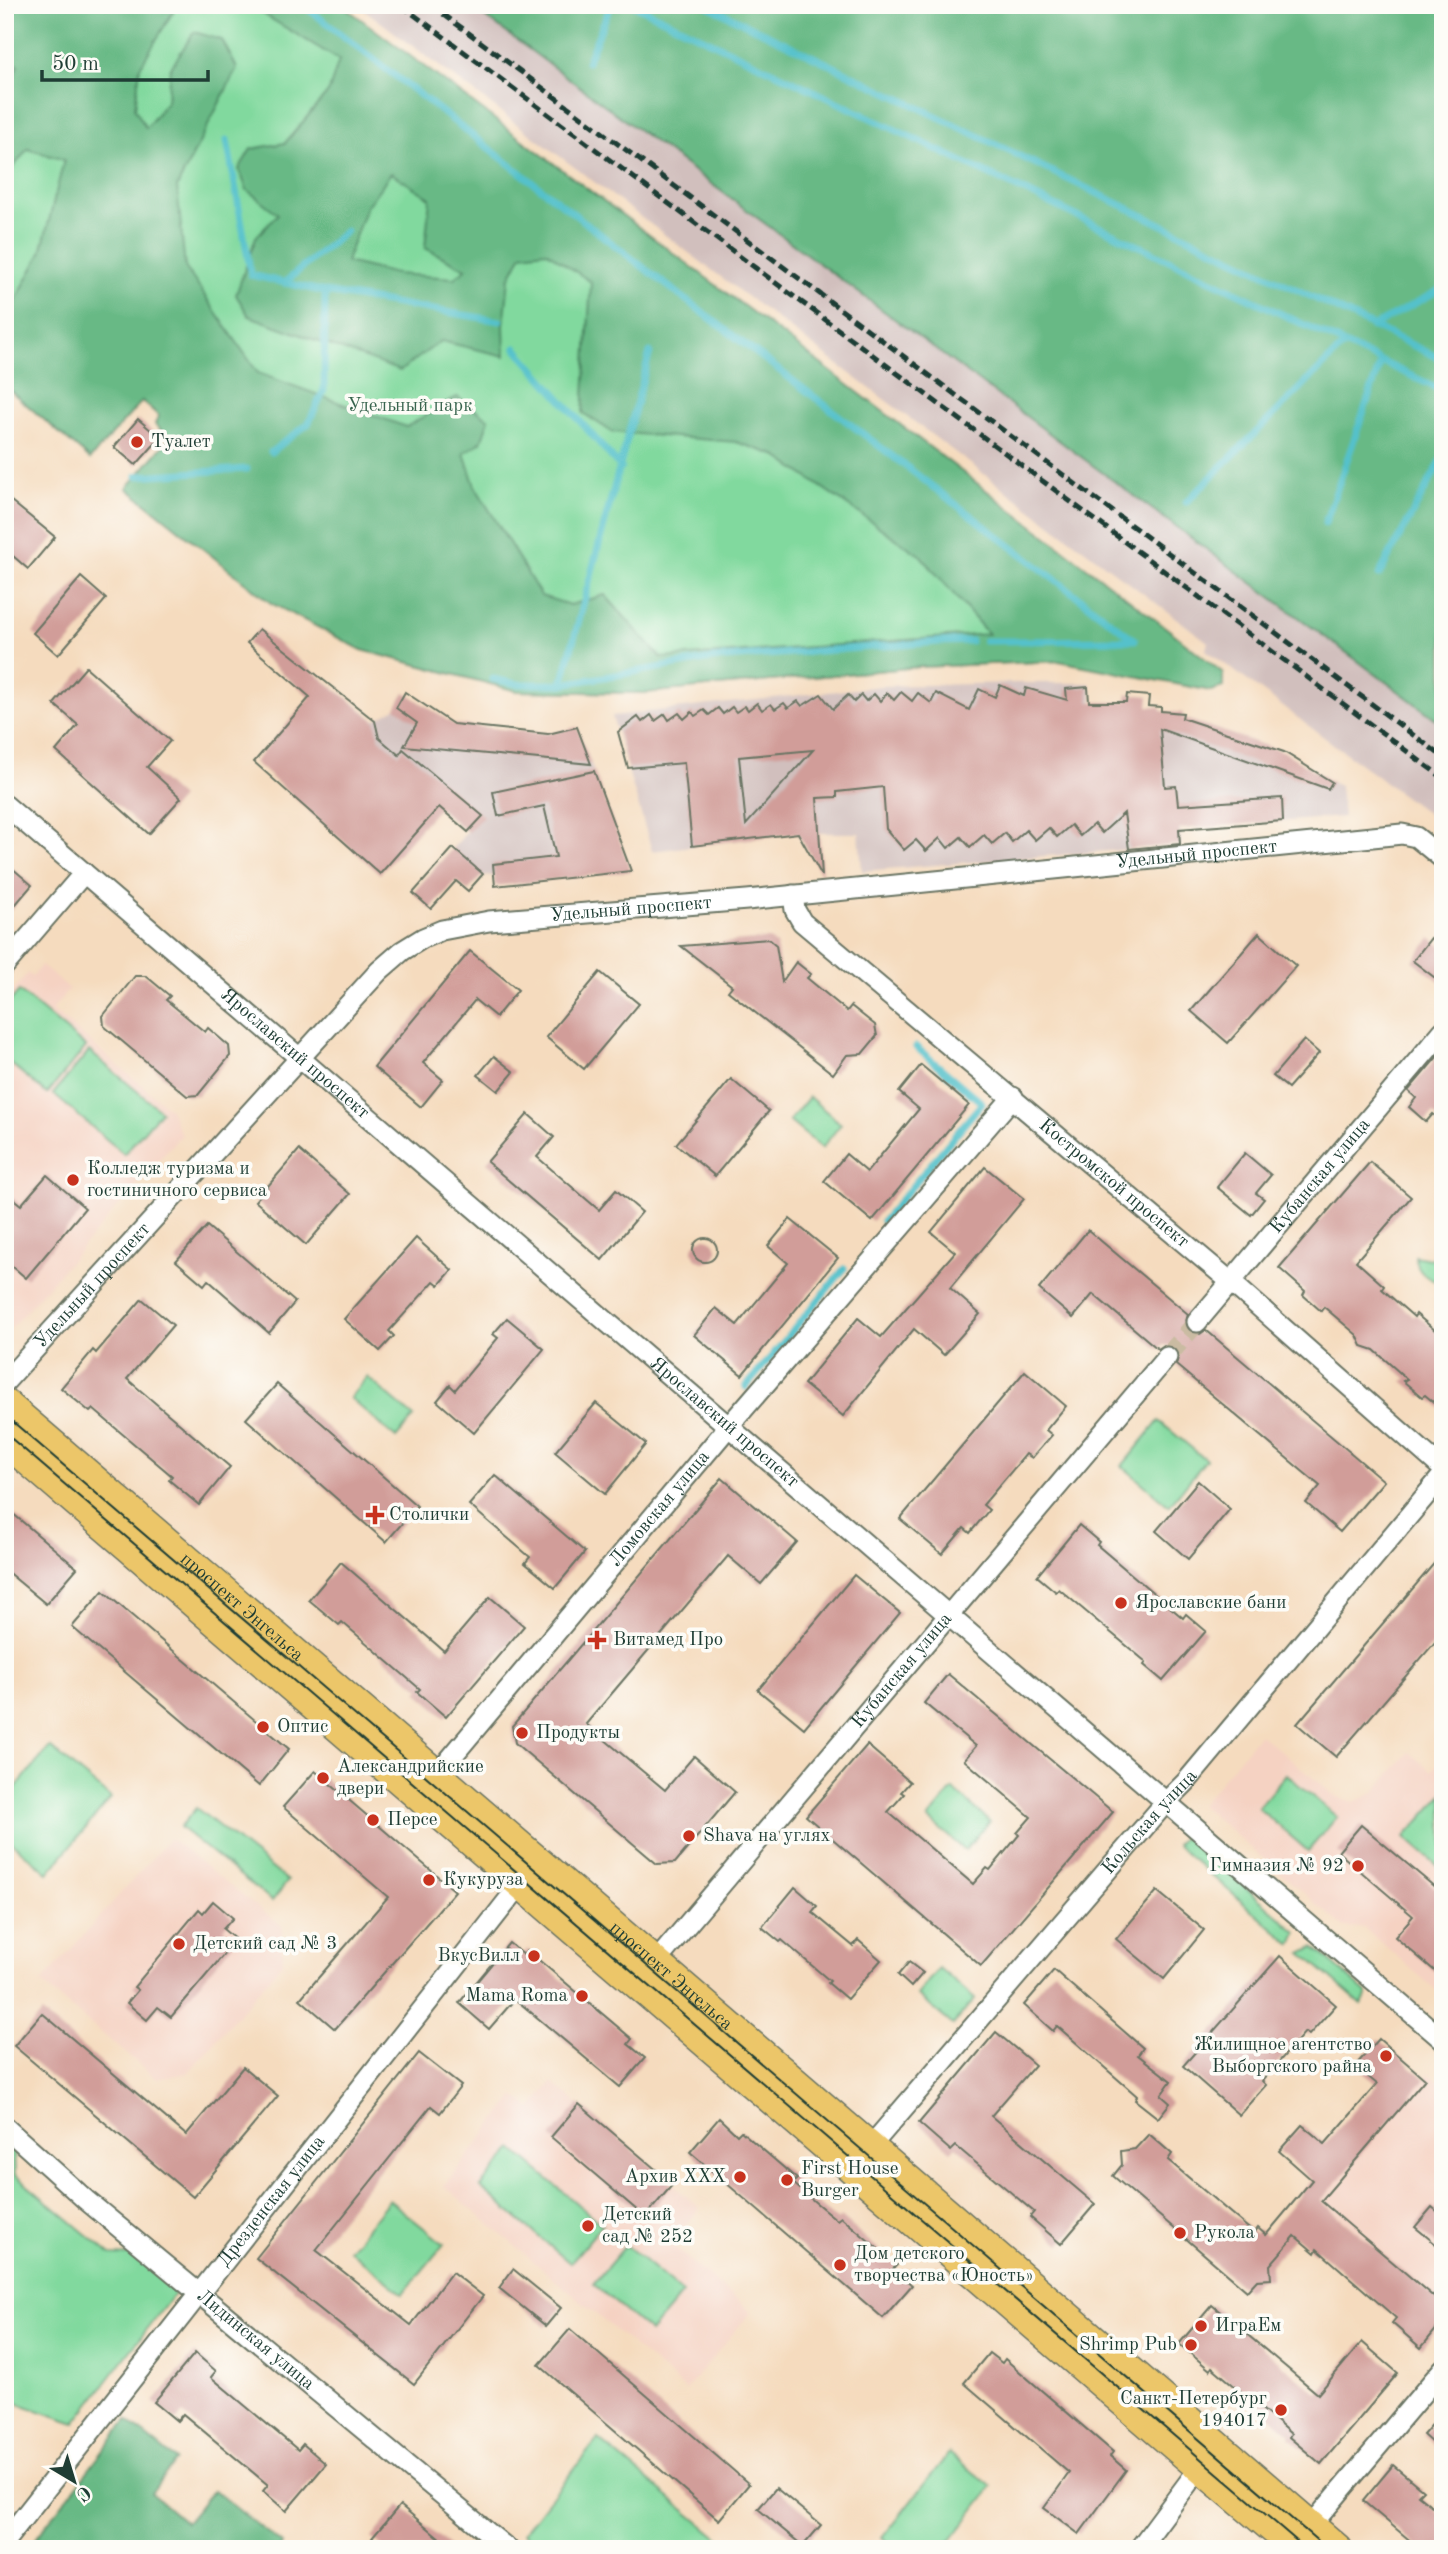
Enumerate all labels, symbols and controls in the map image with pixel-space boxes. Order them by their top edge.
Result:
scale bar [42,38,208,82]
text: 50 m [52,54,99,75]
park label: Удельный парк [347,397,473,416]
place label: Туалет [151,433,211,452]
marker: Туалет [129,434,145,450]
street label: Удельный проспект [1115,837,1278,872]
street label: Удельный проспект [550,893,713,925]
street label: Ярославский проспект [217,985,373,1123]
street label: Кубанская улица [1266,1114,1375,1237]
street label: Костромской проспект [1035,1115,1192,1252]
place label: Колледж туризма и гостиничного сервиса [87,1160,268,1201]
marker: Колледж туризма и гостиничного сервиса [65,1172,81,1188]
street label: Удельный проспект [31,1220,154,1352]
street label: Ярославский проспект [646,1354,802,1492]
street label: Ломовская улица [606,1447,714,1570]
place label: Столички [389,1506,469,1525]
marker: Столички [367,1507,383,1523]
street label: проспект Энгельса [176,1549,307,1666]
place label: Ярославские бани [1135,1594,1286,1613]
marker: Ярославские бани [1113,1595,1129,1611]
street label: Кубанская улица [848,1609,956,1732]
marker: Витамед Про [587,1630,607,1650]
place label: Витамед Про [613,1631,723,1650]
place label: Оптис [277,1718,328,1737]
marker: Оптис [255,1719,271,1735]
place label: Продукты [536,1724,620,1743]
marker: Продукты [514,1725,530,1741]
place label: Александрийские двери [337,1758,484,1799]
street label: Кольская улица [1099,1766,1202,1878]
marker: Александрийские двери [315,1770,331,1786]
place label: Персе [387,1811,438,1830]
marker: Персе [365,1812,381,1828]
place label: Shava на углях [703,1827,831,1846]
marker: Shava на углях [681,1828,697,1844]
place label: Гимназия № 92 [1209,1857,1344,1876]
marker: Гимназия № 92 [1350,1858,1366,1874]
place label: Кукуруза [443,1871,524,1890]
marker: Кукуруза [421,1872,437,1888]
street label: проспект Энгельса [606,1918,737,2035]
place label: Детский сад № 3 [193,1935,337,1954]
marker: Детский сад № 3 [171,1936,187,1952]
place label: ВкусВилл [437,1947,520,1966]
marker: ВкусВилл [526,1948,542,1964]
place label: Mama Roma [465,1987,569,2006]
marker: Mama Roma [574,1988,590,2004]
place label: Жилищное агентство Выборгского райна [1194,2036,1373,2077]
marker: Жилищное агентство Выборгского райна [1378,2048,1394,2064]
street label: Дрезденская улица [215,2132,329,2270]
place label: First House Burger [801,2160,899,2201]
place label: Архив XXX [625,2168,726,2187]
marker: Архив XXX [732,2169,748,2185]
marker: First House Burger [779,2172,795,2188]
place label: Детский сад № 252 [602,2206,693,2247]
marker: Детский сад № 252 [580,2218,596,2234]
place label: Рукола [1194,2224,1256,2243]
marker: Рукола [1172,2225,1188,2241]
place label: Дом детского творчества «Юность» [854,2245,1034,2286]
marker: Дом детского творчества «Юность» [832,2257,848,2273]
street label: Лидинская улица [193,2286,318,2394]
place label: ИграЕм [1215,2317,1281,2336]
marker: ИграЕм [1193,2318,1209,2334]
place label: Shrimp Pub [1079,2336,1177,2355]
marker: Shrimp Pub [1183,2337,1199,2353]
place label: Санкт-Петербург 194017 [1120,2390,1267,2431]
marker: Санкт-Петербург 194017 [1273,2402,1289,2418]
north arrow [38,2446,108,2516]
text: С [72,2481,94,2504]

